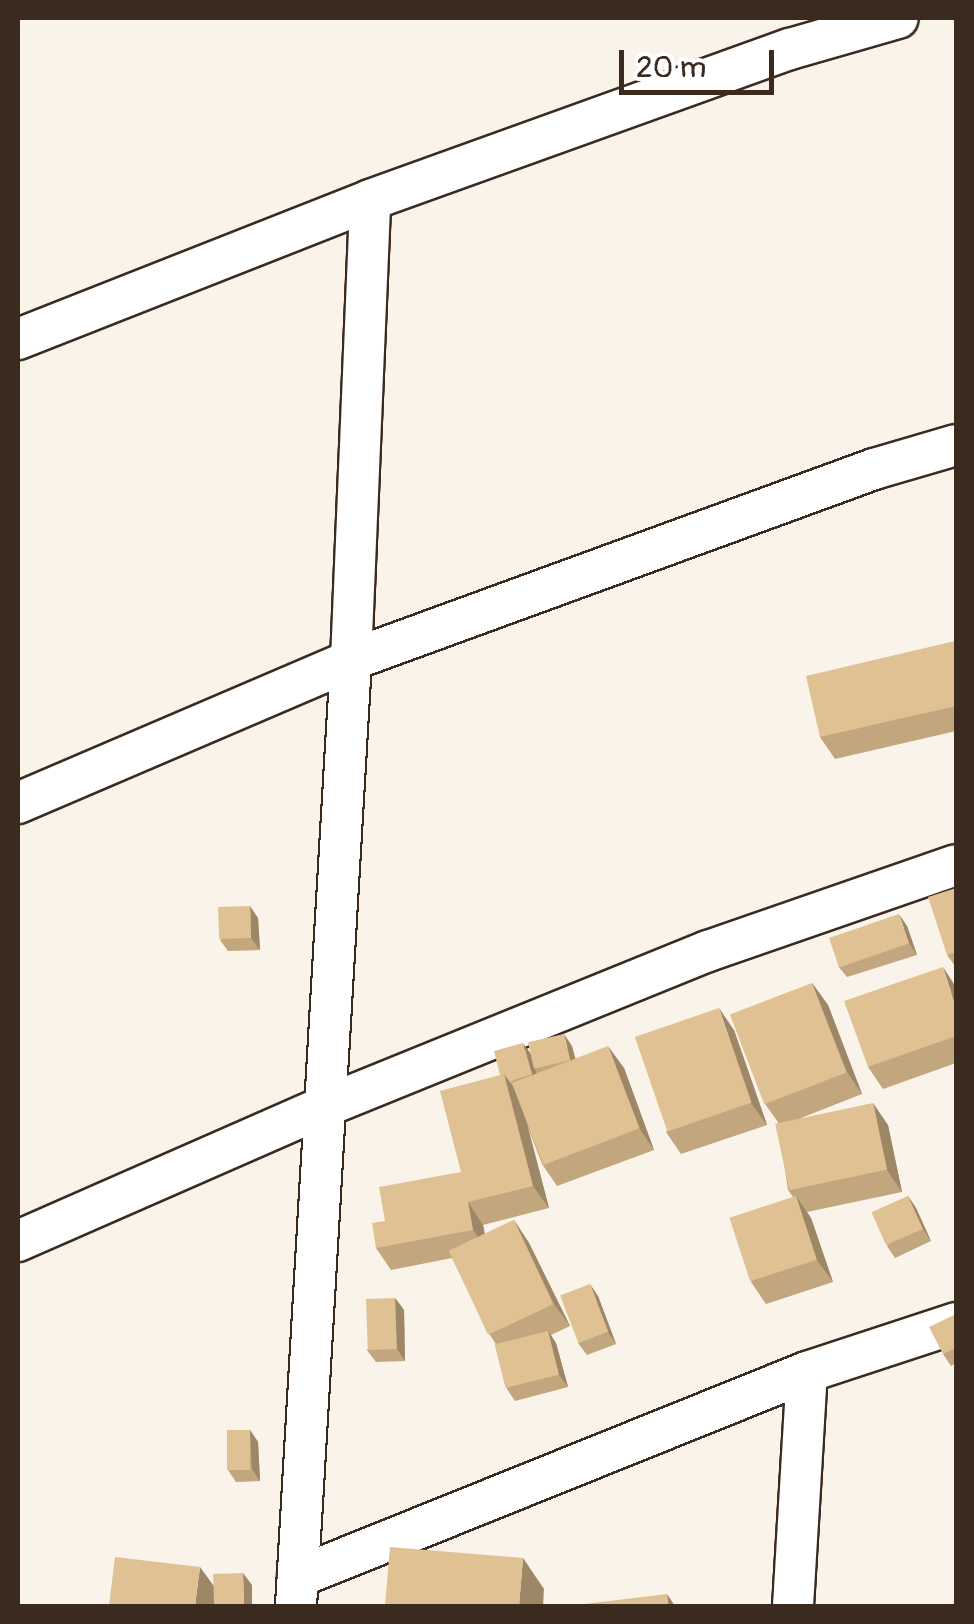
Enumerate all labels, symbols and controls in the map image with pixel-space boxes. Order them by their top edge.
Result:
scale bar [624,30,779,92]
text: 20 m [636,49,706,86]

